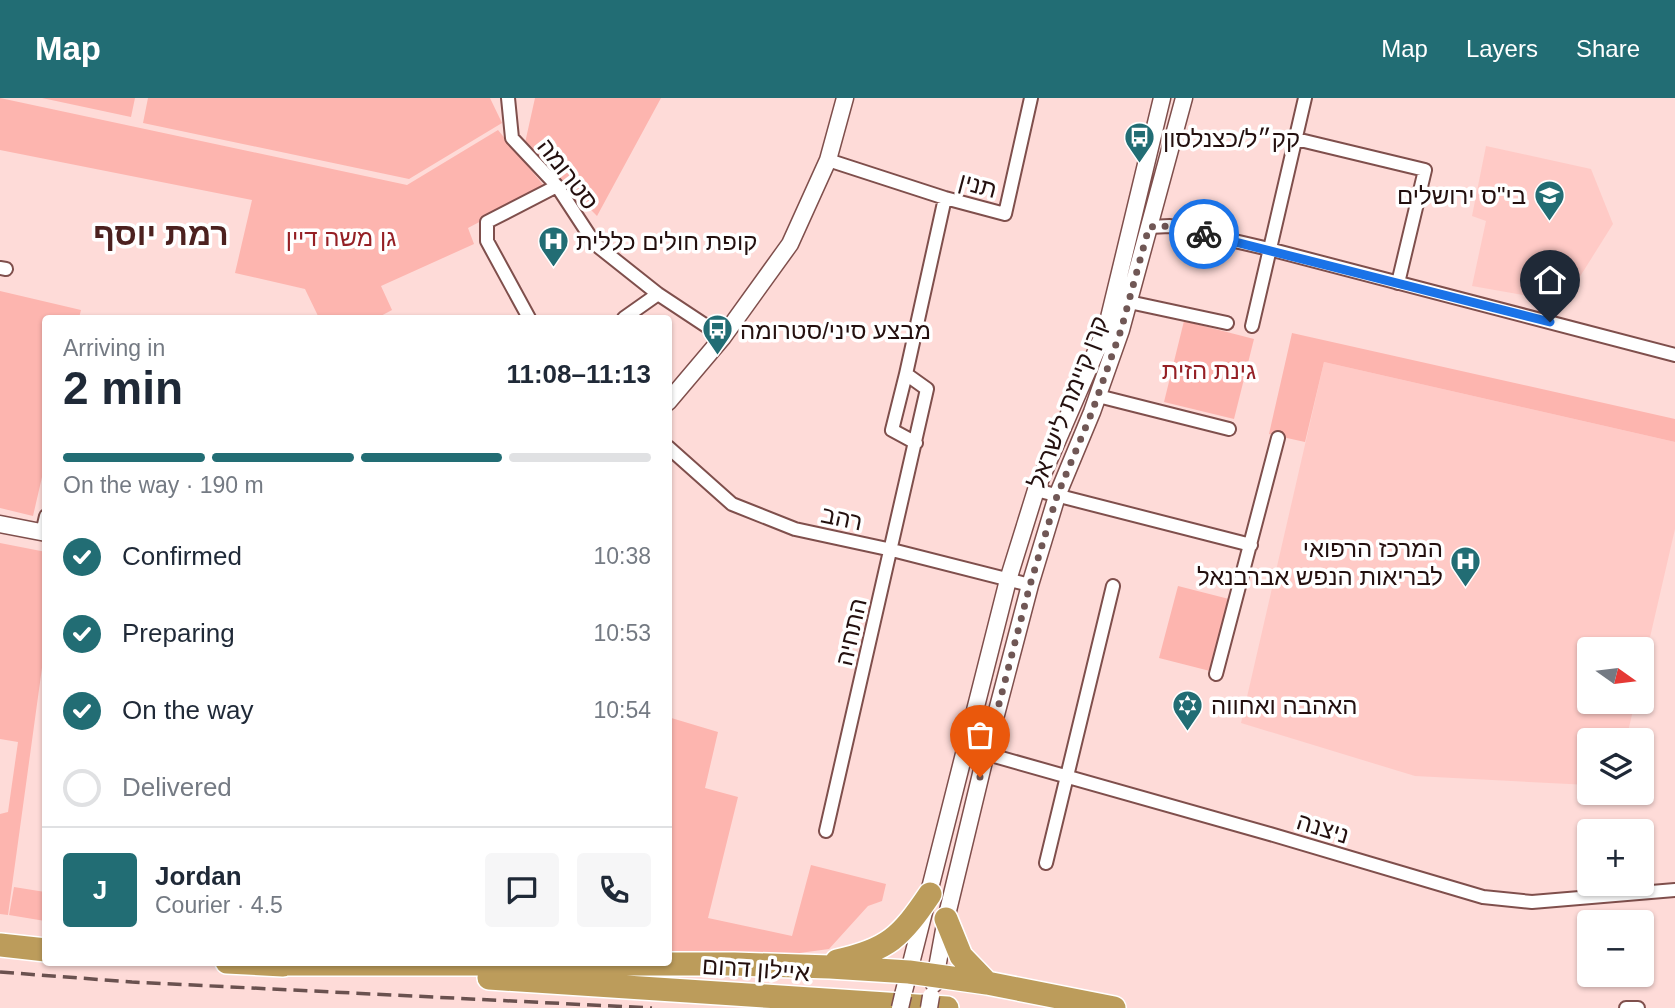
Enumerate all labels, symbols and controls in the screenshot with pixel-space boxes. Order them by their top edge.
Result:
text: Map [35,30,101,67]
text: Map [1381,35,1428,62]
text: Layers [1466,35,1538,62]
text: Share [1576,35,1640,62]
bus stop icon: קק״ל/כצנלסון [1123,121,1157,165]
place label: קק״ל/כצנלסון [1163,125,1300,152]
street label: סטרומה [532,133,604,215]
street label: תנין [956,167,1000,203]
school or university icon: בי"ס ירושלים [1532,178,1566,222]
place label: בי"ס ירושלים [1397,182,1526,209]
courier [1169,199,1239,269]
icon: bike [1185,215,1223,253]
district label: רמת יוסף [93,216,229,252]
park label: גן משה דיין [286,224,396,251]
hospital icon: קופת חולים כללית [536,224,570,268]
place label: קופת חולים כללית [576,228,757,255]
pin [1520,250,1580,322]
icon: home [1531,261,1569,299]
street label: קרן קיימת לישראל [1023,312,1113,492]
bus stop icon: מבצע סיני/סטרומה [700,313,734,357]
place label: מבצע סיני/סטרומה [740,317,931,344]
text: Arriving in [63,335,165,361]
park label: גינת הזית [1162,357,1256,384]
text: 11:08–11:13 [506,359,651,389]
text: 2 min [63,362,183,414]
text: On the way · 190 m [63,472,264,498]
street label: רהב [819,500,865,536]
place label: המרכז הרפואי לבריאות הנפש אברבנאל [1197,535,1443,590]
icon: check [63,538,101,576]
text: Confirmed [122,541,242,571]
text: 10:38 [593,543,651,569]
hospital icon: המרכז הרפואי לבריאות הנפש אברבנאל [1449,545,1483,589]
street label: התחיה [830,596,872,668]
icon: check [63,615,101,653]
text: Preparing [122,618,235,648]
text: 10:53 [593,620,651,646]
north arrow [1577,637,1654,714]
map controls [1577,637,1654,987]
synagogue icon: האהבה ואחווה [1171,688,1205,732]
icon: check [63,692,101,730]
place label: האהבה ואחווה [1211,692,1358,719]
text: On the way [122,695,254,725]
text: 10:54 [593,697,651,723]
pin [950,705,1010,777]
icon: bag [961,716,999,754]
button: layers [1577,728,1654,805]
text: Delivered [122,772,232,802]
street label: ניצנה [1294,807,1352,849]
button: + [1577,819,1654,896]
button: chat [485,853,559,927]
button: phone [577,853,651,927]
text: Jordan [155,861,242,891]
text: J [93,875,107,905]
text: Courier · 4.5 [155,892,283,918]
button: − [1577,910,1654,987]
street label: איילון דרום [701,952,811,986]

